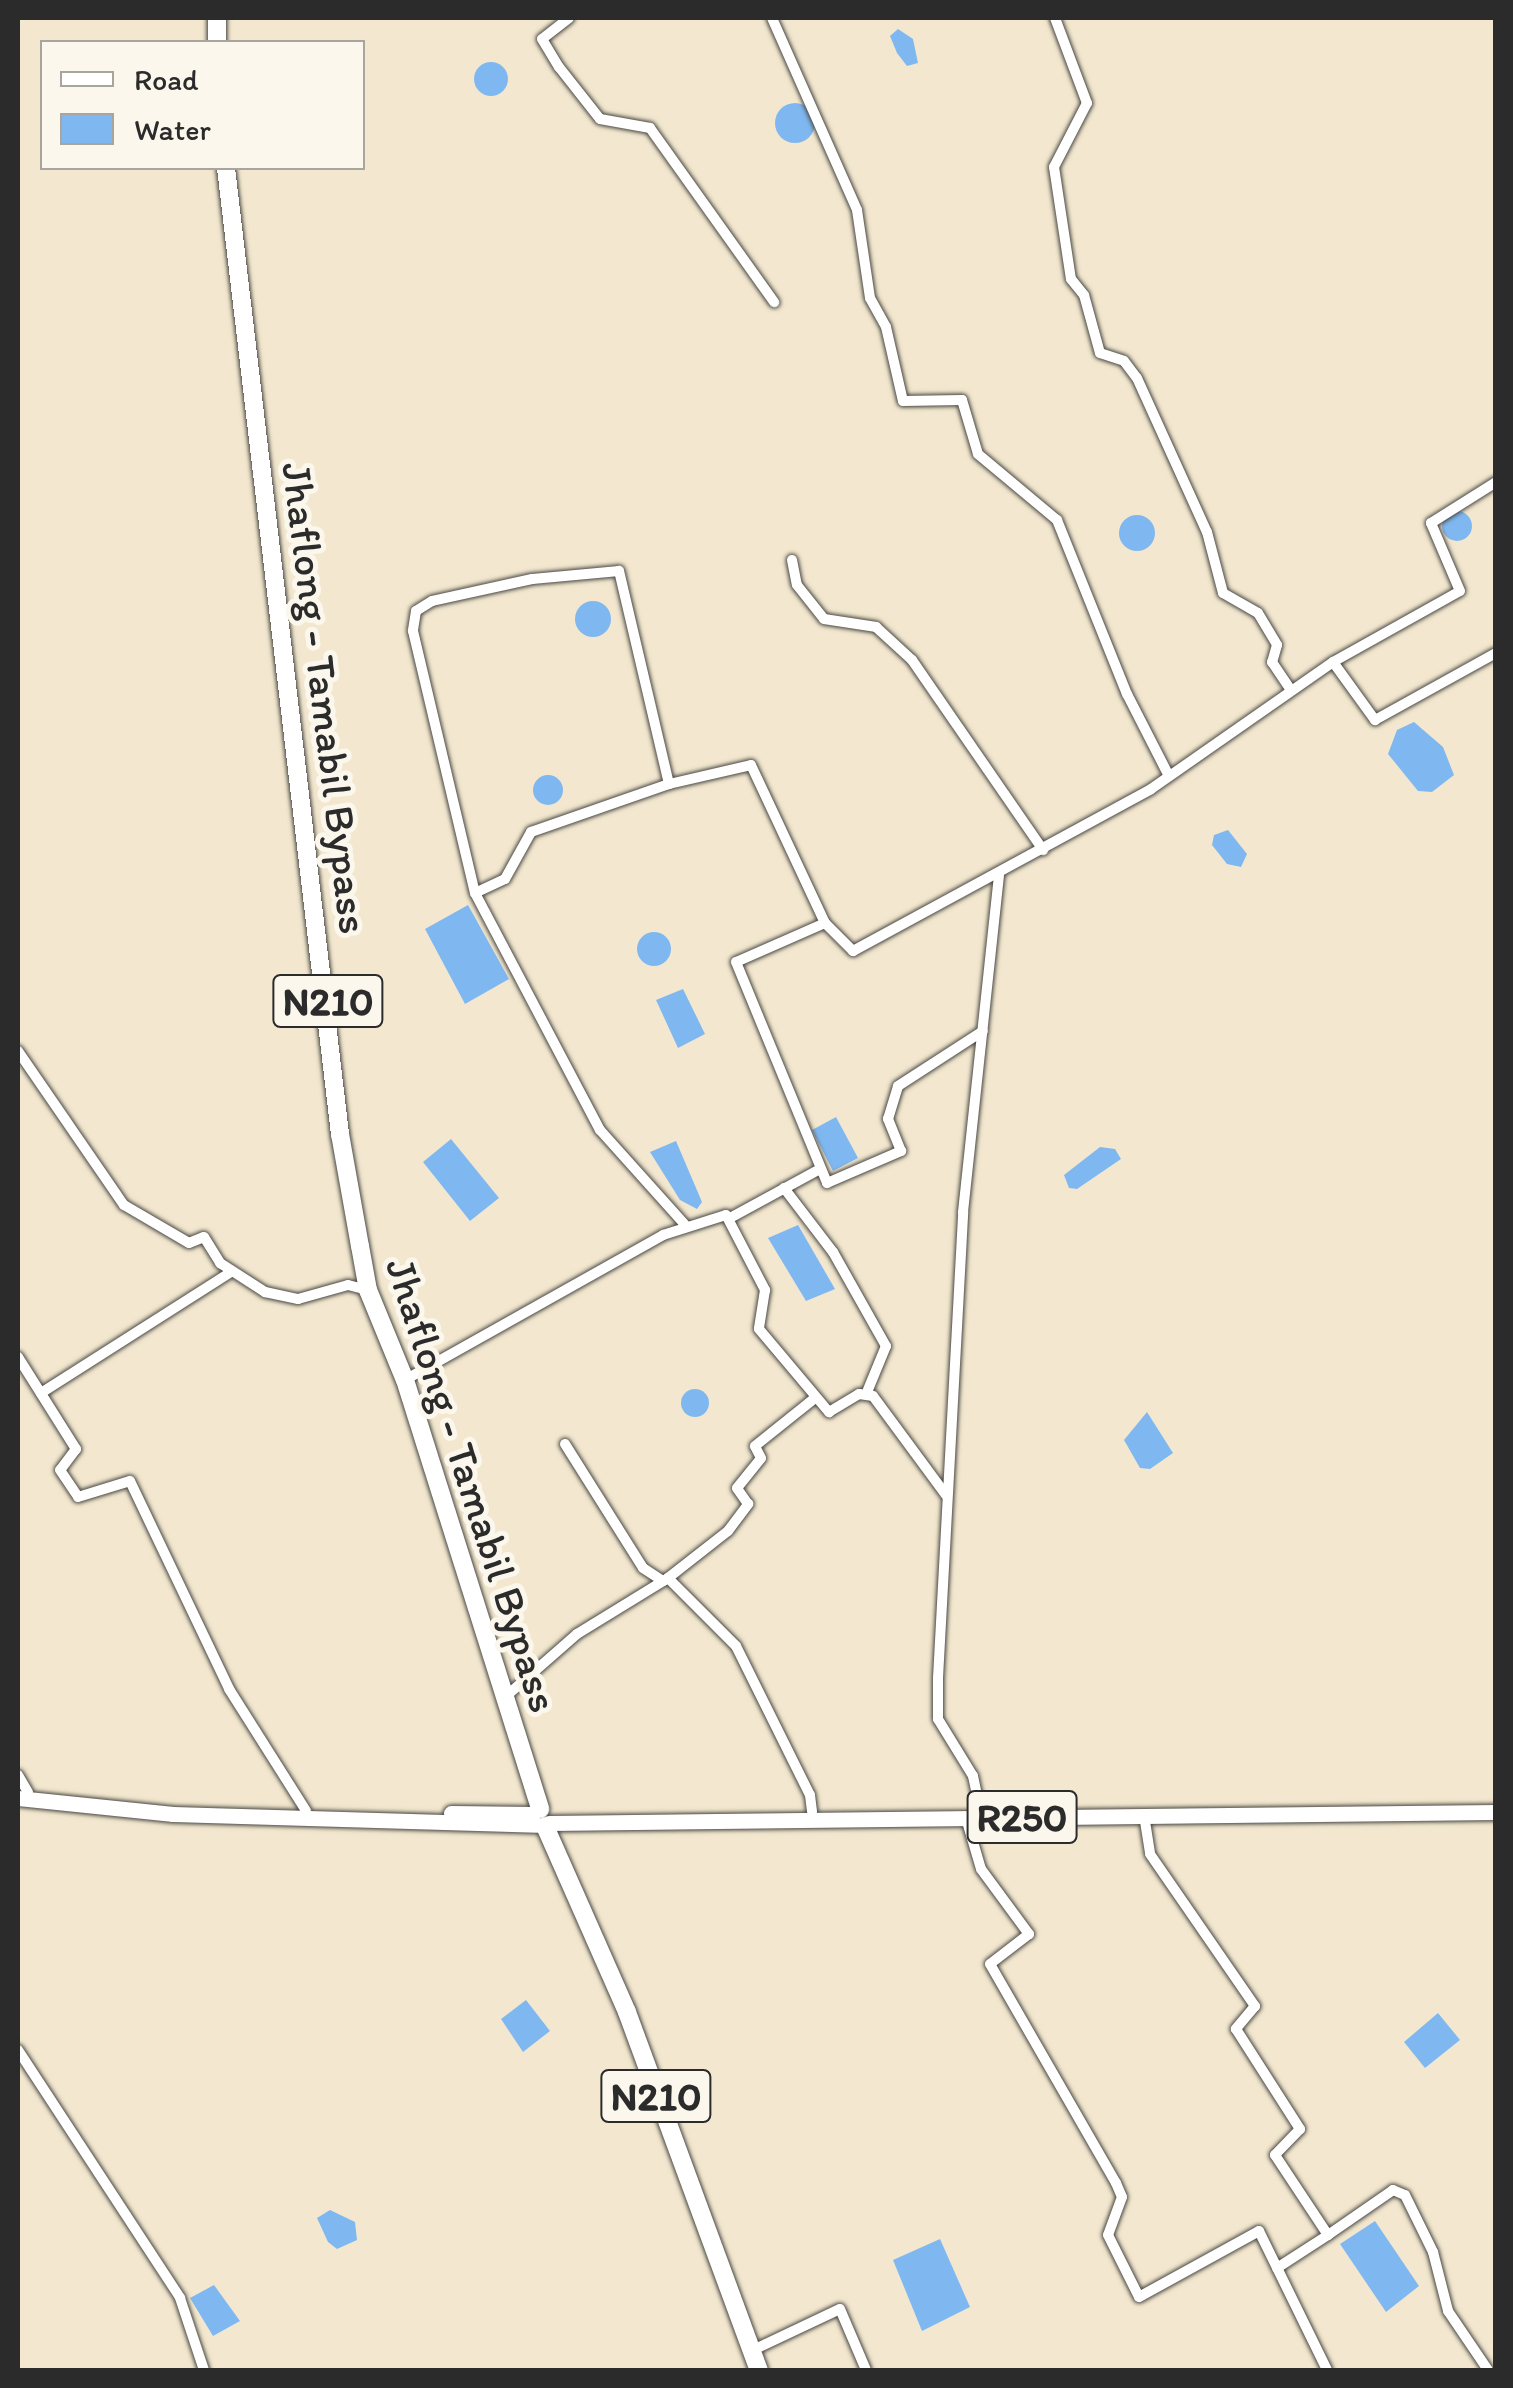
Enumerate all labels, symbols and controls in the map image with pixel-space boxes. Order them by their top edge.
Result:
legend [40,40,365,170]
text: Road [134,61,199,98]
text: Water [134,111,211,148]
street label: Jhaflong - Tamabil Bypass [271,460,379,936]
road number: N210 [270,966,386,1036]
street label: Jhaflong - Tamabil Bypass [375,1252,569,1718]
road number: R250 [964,1782,1080,1852]
road number: N210 [598,2061,714,2131]

